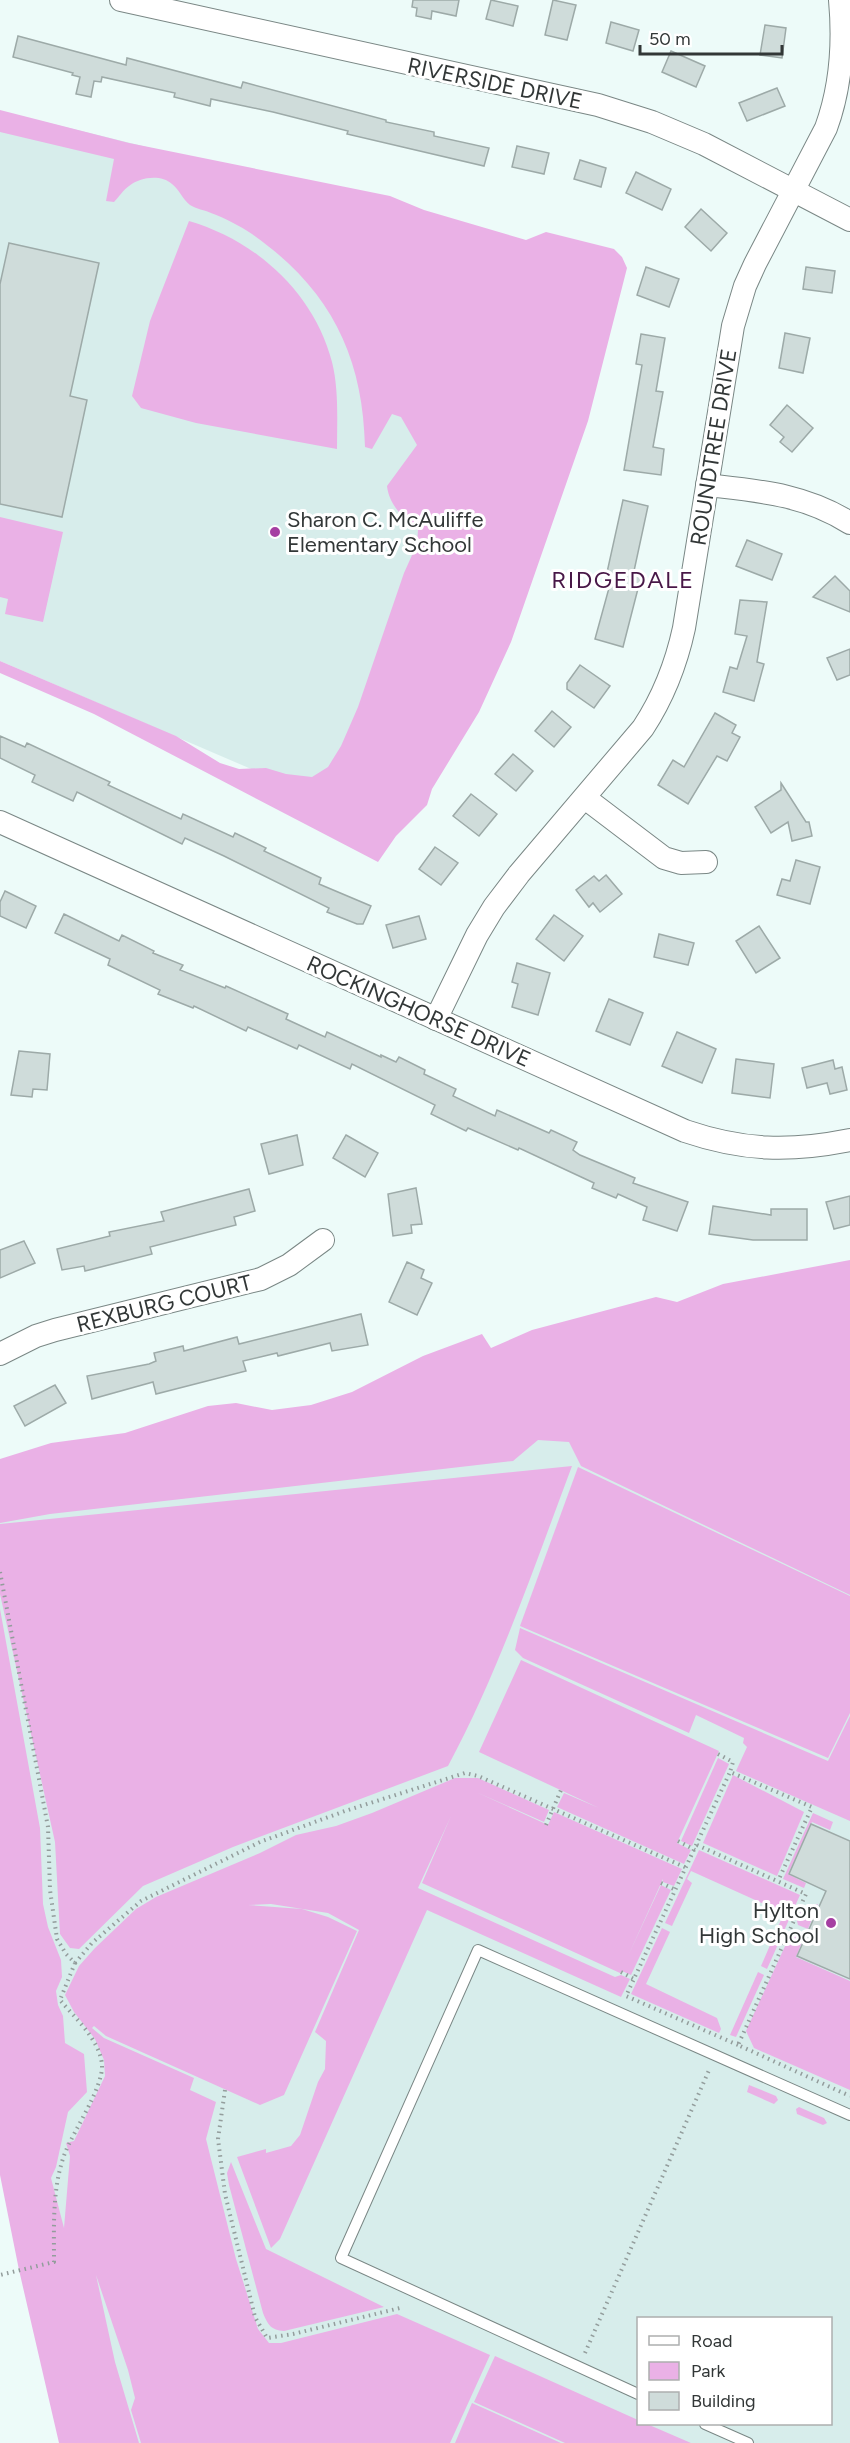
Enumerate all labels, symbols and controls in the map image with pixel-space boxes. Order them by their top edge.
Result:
scale bar [640,18,782,56]
text: 50 m [649,28,691,50]
street label: RIVERSIDE DRIVE [405,52,585,115]
street label: ROUNDTREE DRIVE [685,347,742,547]
place label: Sharon C. McAuliffe Elementary School [287,506,484,558]
marker: Sharon C. McAuliffe Elementary School [268,525,282,539]
district label: RIDGEDALE [551,565,695,594]
street label: ROCKINGHORSE DRIVE [303,950,535,1073]
street label: REXBURG COURT [74,1269,255,1338]
place label: Hylton High School [699,1897,819,1949]
marker: Hylton High School [824,1916,838,1930]
legend [637,2317,832,2425]
text: Road [691,2330,732,2352]
text: Park [691,2360,726,2382]
text: Building [691,2390,756,2412]

